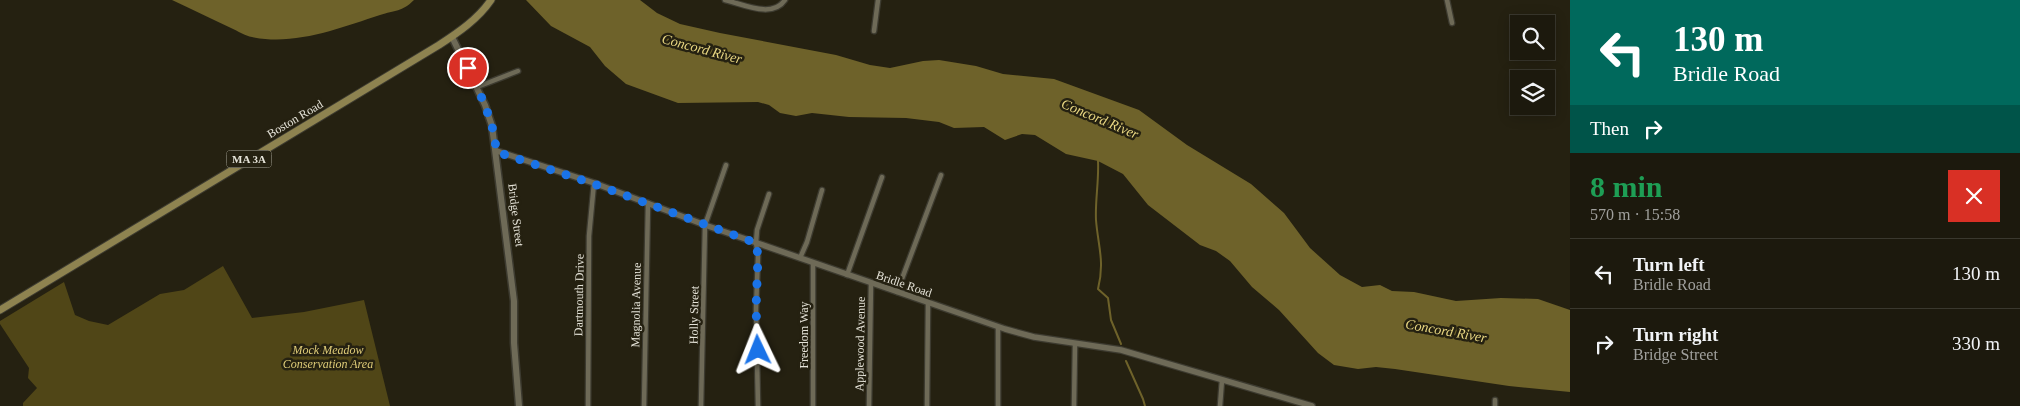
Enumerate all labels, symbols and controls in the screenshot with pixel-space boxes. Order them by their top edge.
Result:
map controls [1510,15,1555,115]
button: search [1510,15,1555,60]
icon: left [1590,20,1655,85]
text: 130 m [1673,20,1763,59]
water label: Concord River [660,31,744,67]
pin [447,47,489,89]
icon: arrive [454,54,482,82]
text: Bridle Road [1673,61,1780,86]
button: layers [1510,70,1555,115]
water label: Concord River [1059,96,1141,142]
street label: Boston Road [265,97,325,141]
icon: right [1639,115,1667,143]
text: Then [1590,118,1629,139]
road number: MA 3A [226,150,272,168]
text: 8 min [1590,170,1663,203]
button: close [1948,170,2000,222]
street label: Bridge Street [505,183,527,248]
text: 570 m · 15:58 [1590,206,1680,223]
street label: Dartmouth Drive [571,254,587,336]
text: Turn left [1633,254,1705,275]
icon: left [1590,260,1618,288]
street label: Magnolia Avenue [628,263,644,347]
text: 130 m [1952,263,2000,284]
street label: Bridle Road [874,268,934,300]
text: Bridle Road [1633,276,1711,293]
street label: Holly Street [686,285,702,344]
street label: Applewood Avenue [852,297,868,391]
street label: Freedom Way [797,301,811,369]
water label: Concord River [1404,316,1488,346]
position arrow [731,323,783,375]
text: Turn right [1633,324,1718,345]
icon: right [1590,330,1618,358]
text: 330 m [1952,333,2000,354]
park label: Mock Meadow Conservation Area [283,343,373,371]
text: Bridge Street [1633,346,1718,363]

